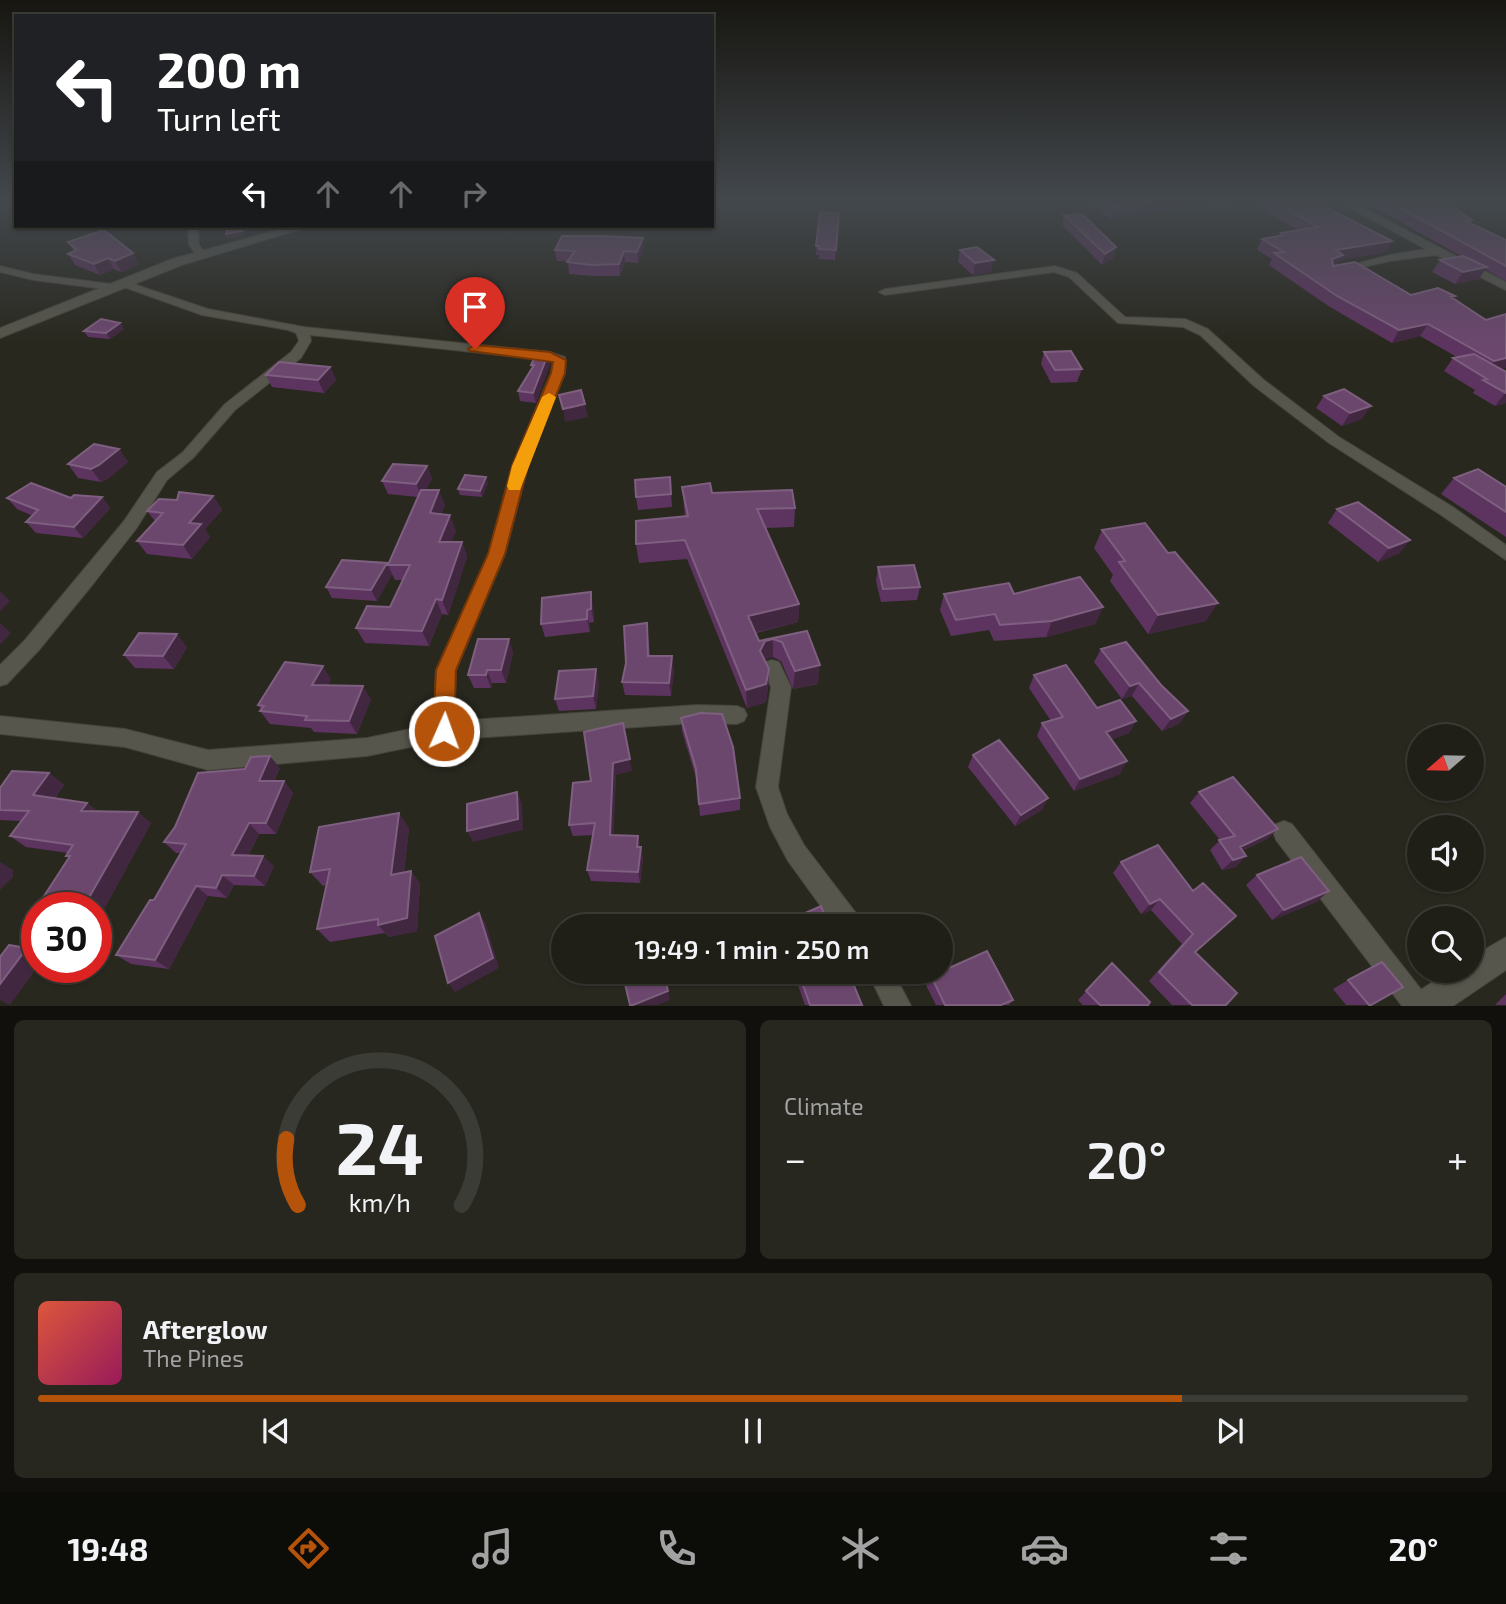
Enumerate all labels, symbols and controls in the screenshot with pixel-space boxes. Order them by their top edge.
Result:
text: 200 m [157,39,301,98]
icon: left [42,42,133,133]
text: Turn left [157,99,281,137]
icon: left [236,175,274,213]
icon: ahead [309,175,347,213]
icon: ahead [382,175,420,213]
icon: right [455,175,493,213]
pin [445,277,505,349]
icon: arrive [456,288,494,326]
position arrow [407,694,481,768]
north arrow [1407,724,1484,802]
map controls [1407,724,1484,983]
button: sound [1407,815,1484,892]
speed limit sign: 30 [21,892,112,983]
button: search [1407,906,1484,983]
text: 19:49 · 1 min · 250 m [635,933,869,964]
text: Climate [784,1092,864,1120]
text: 24 [336,1103,424,1191]
text: 20° [1086,1127,1167,1189]
text: − [784,1135,806,1181]
text: + [1447,1135,1468,1181]
text: km/h [349,1187,411,1217]
text: Afterglow [143,1313,268,1344]
text: The Pines [143,1344,244,1372]
icon: previous [257,1412,295,1450]
icon: pause [734,1412,772,1450]
icon: next [1211,1412,1249,1450]
icon: directions [284,1524,333,1573]
icon: music [468,1524,517,1573]
icon: phone [652,1524,701,1573]
icon: climate [836,1524,885,1573]
icon: car [1020,1524,1069,1573]
icon: filters [1204,1524,1253,1573]
text: 19:48 [68,1529,149,1567]
text: 20° [1389,1529,1438,1567]

